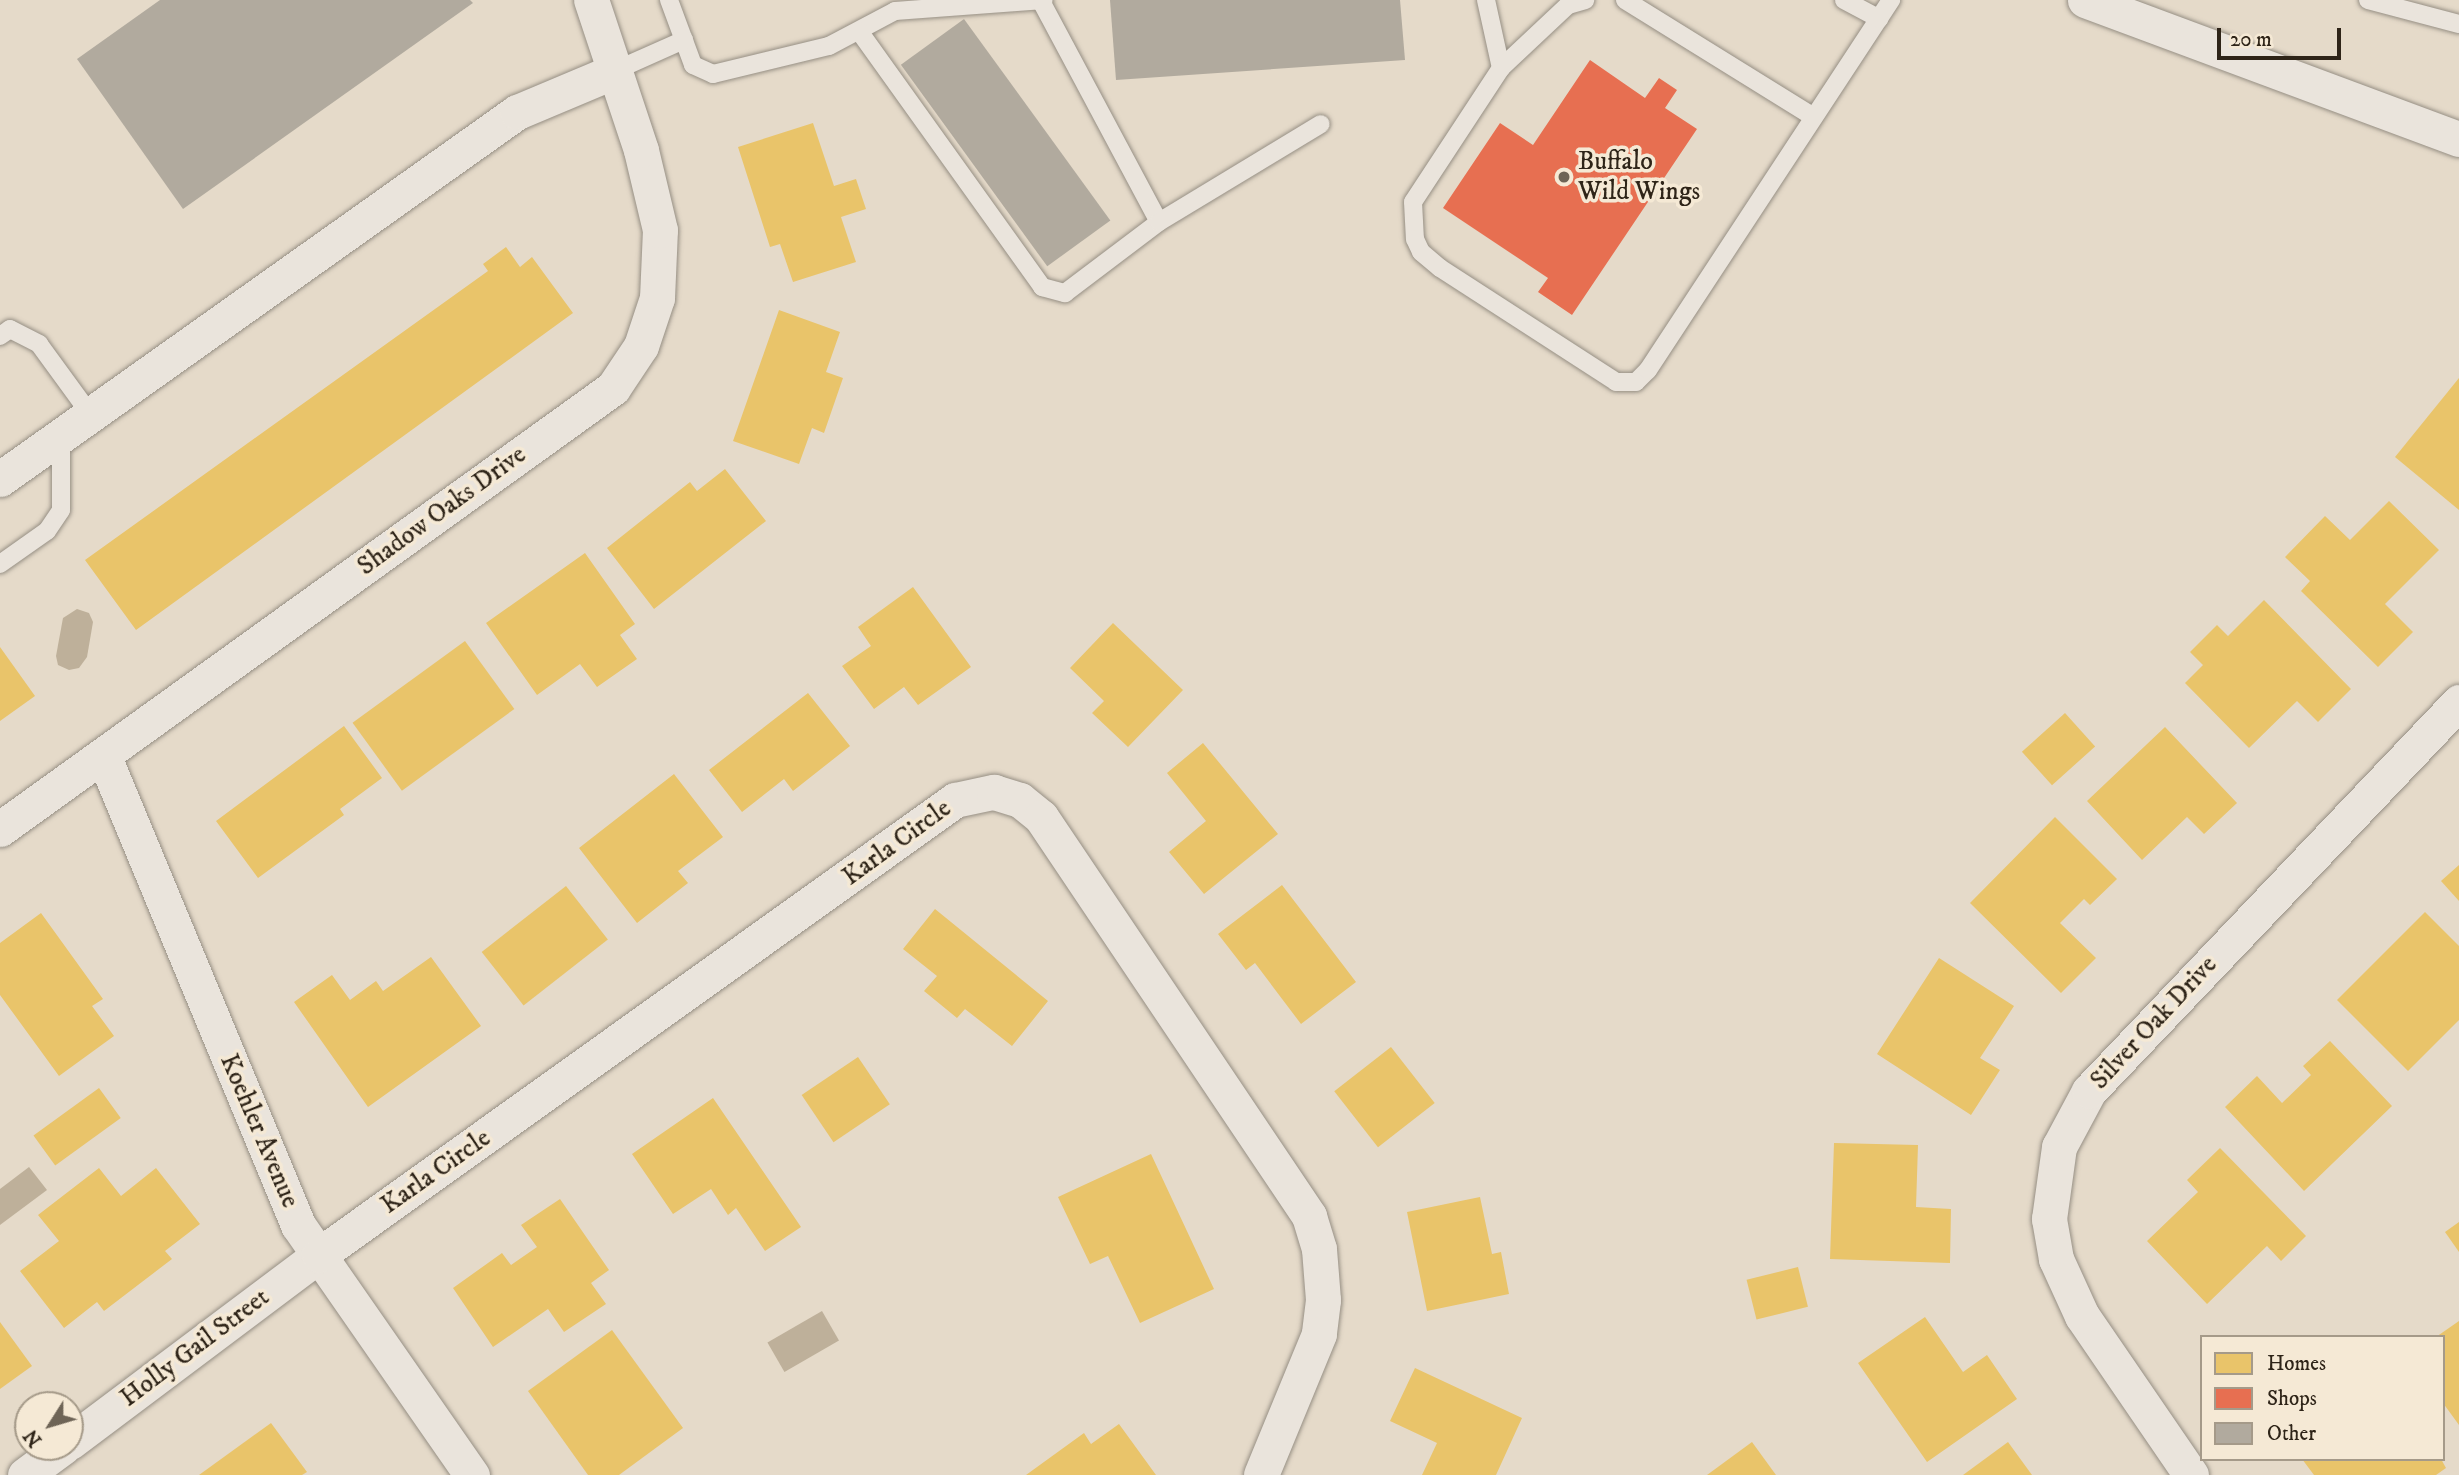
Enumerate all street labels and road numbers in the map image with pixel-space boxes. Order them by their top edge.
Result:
street label: Shadow Oaks Drive [352,439,532,583]
street label: Karla Circle [837,793,957,893]
street label: Silver Oak Drive [2084,950,2224,1096]
street label: Koehler Avenue [213,1050,305,1212]
street label: Karla Circle [375,1123,497,1221]
street label: Holly Gail Street [115,1282,275,1414]

